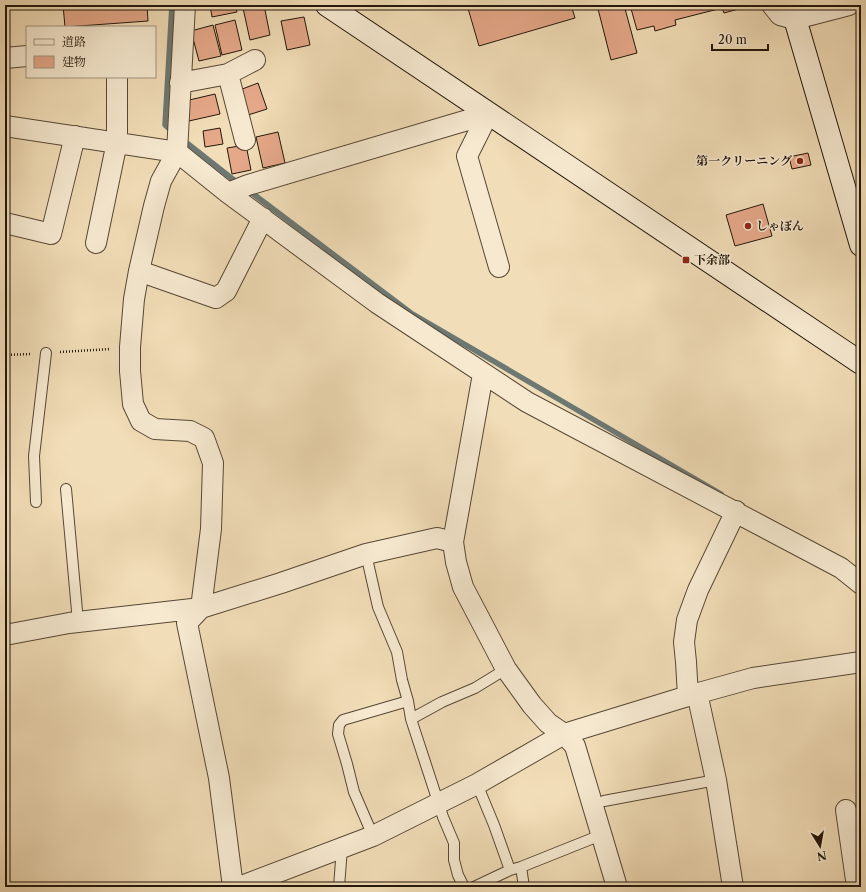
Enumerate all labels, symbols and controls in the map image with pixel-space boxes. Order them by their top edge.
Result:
legend [26,26,156,78]
scale bar [712,26,768,52]
text: 20 m [718,32,747,47]
text: 道路 [62,34,86,49]
text: 建物 [62,54,86,69]
place label: 第一クリーニング [696,153,792,168]
marker: 第一クリーニング [795,156,805,166]
place label: しゃぼん [756,218,804,233]
marker: しゃぼん [743,221,753,231]
place label: 下余部 [694,252,730,267]
marker: 下余部 [681,255,691,265]
north arrow [800,826,840,866]
text: N [815,848,828,864]

